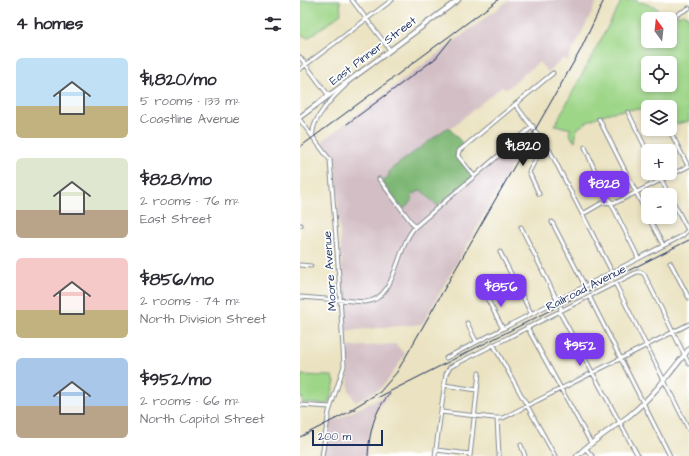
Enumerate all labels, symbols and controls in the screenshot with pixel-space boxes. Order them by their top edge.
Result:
text: 4 homes [16,12,83,36]
street label: East Pinner Street [326,12,420,89]
north arrow [641,12,677,48]
map controls [641,12,677,224]
icon: filters [262,13,284,35]
button: locate [641,56,677,92]
text: $1,820/mo [140,68,217,92]
icon: home [48,74,96,122]
text: 5 rooms · 133 m² [140,92,240,110]
button: layers [641,100,677,136]
text: Coastline Avenue [140,110,240,128]
pin: $1,820 [490,133,556,167]
text: $1,820 [505,137,541,155]
button: + [641,144,677,180]
text: $828/mo [140,168,212,192]
pin: $828 [580,171,628,205]
icon: home [48,174,96,222]
text: $828 [588,175,620,193]
button: − [641,188,677,224]
text: 2 rooms · 76 m² [140,192,240,210]
text: East Street [140,210,211,228]
street label: Moore Avenue [319,230,341,312]
street label: Railroad Avenue [543,260,629,316]
text: $856/mo [140,268,214,292]
icon: home [48,274,96,322]
pin: $856 [477,274,525,308]
text: $856 [484,278,518,296]
text: 2 rooms · 74 m² [140,292,240,310]
text: North Division Street [140,310,266,328]
pin: $952 [556,333,604,367]
text: $952 [564,337,596,355]
text: $952/mo [140,368,211,392]
icon: home [48,374,96,422]
text: 2 rooms · 66 m² [140,392,240,410]
text: North Capitol Street [140,410,264,428]
scale bar [312,428,383,447]
text: 200 m [318,429,351,444]

